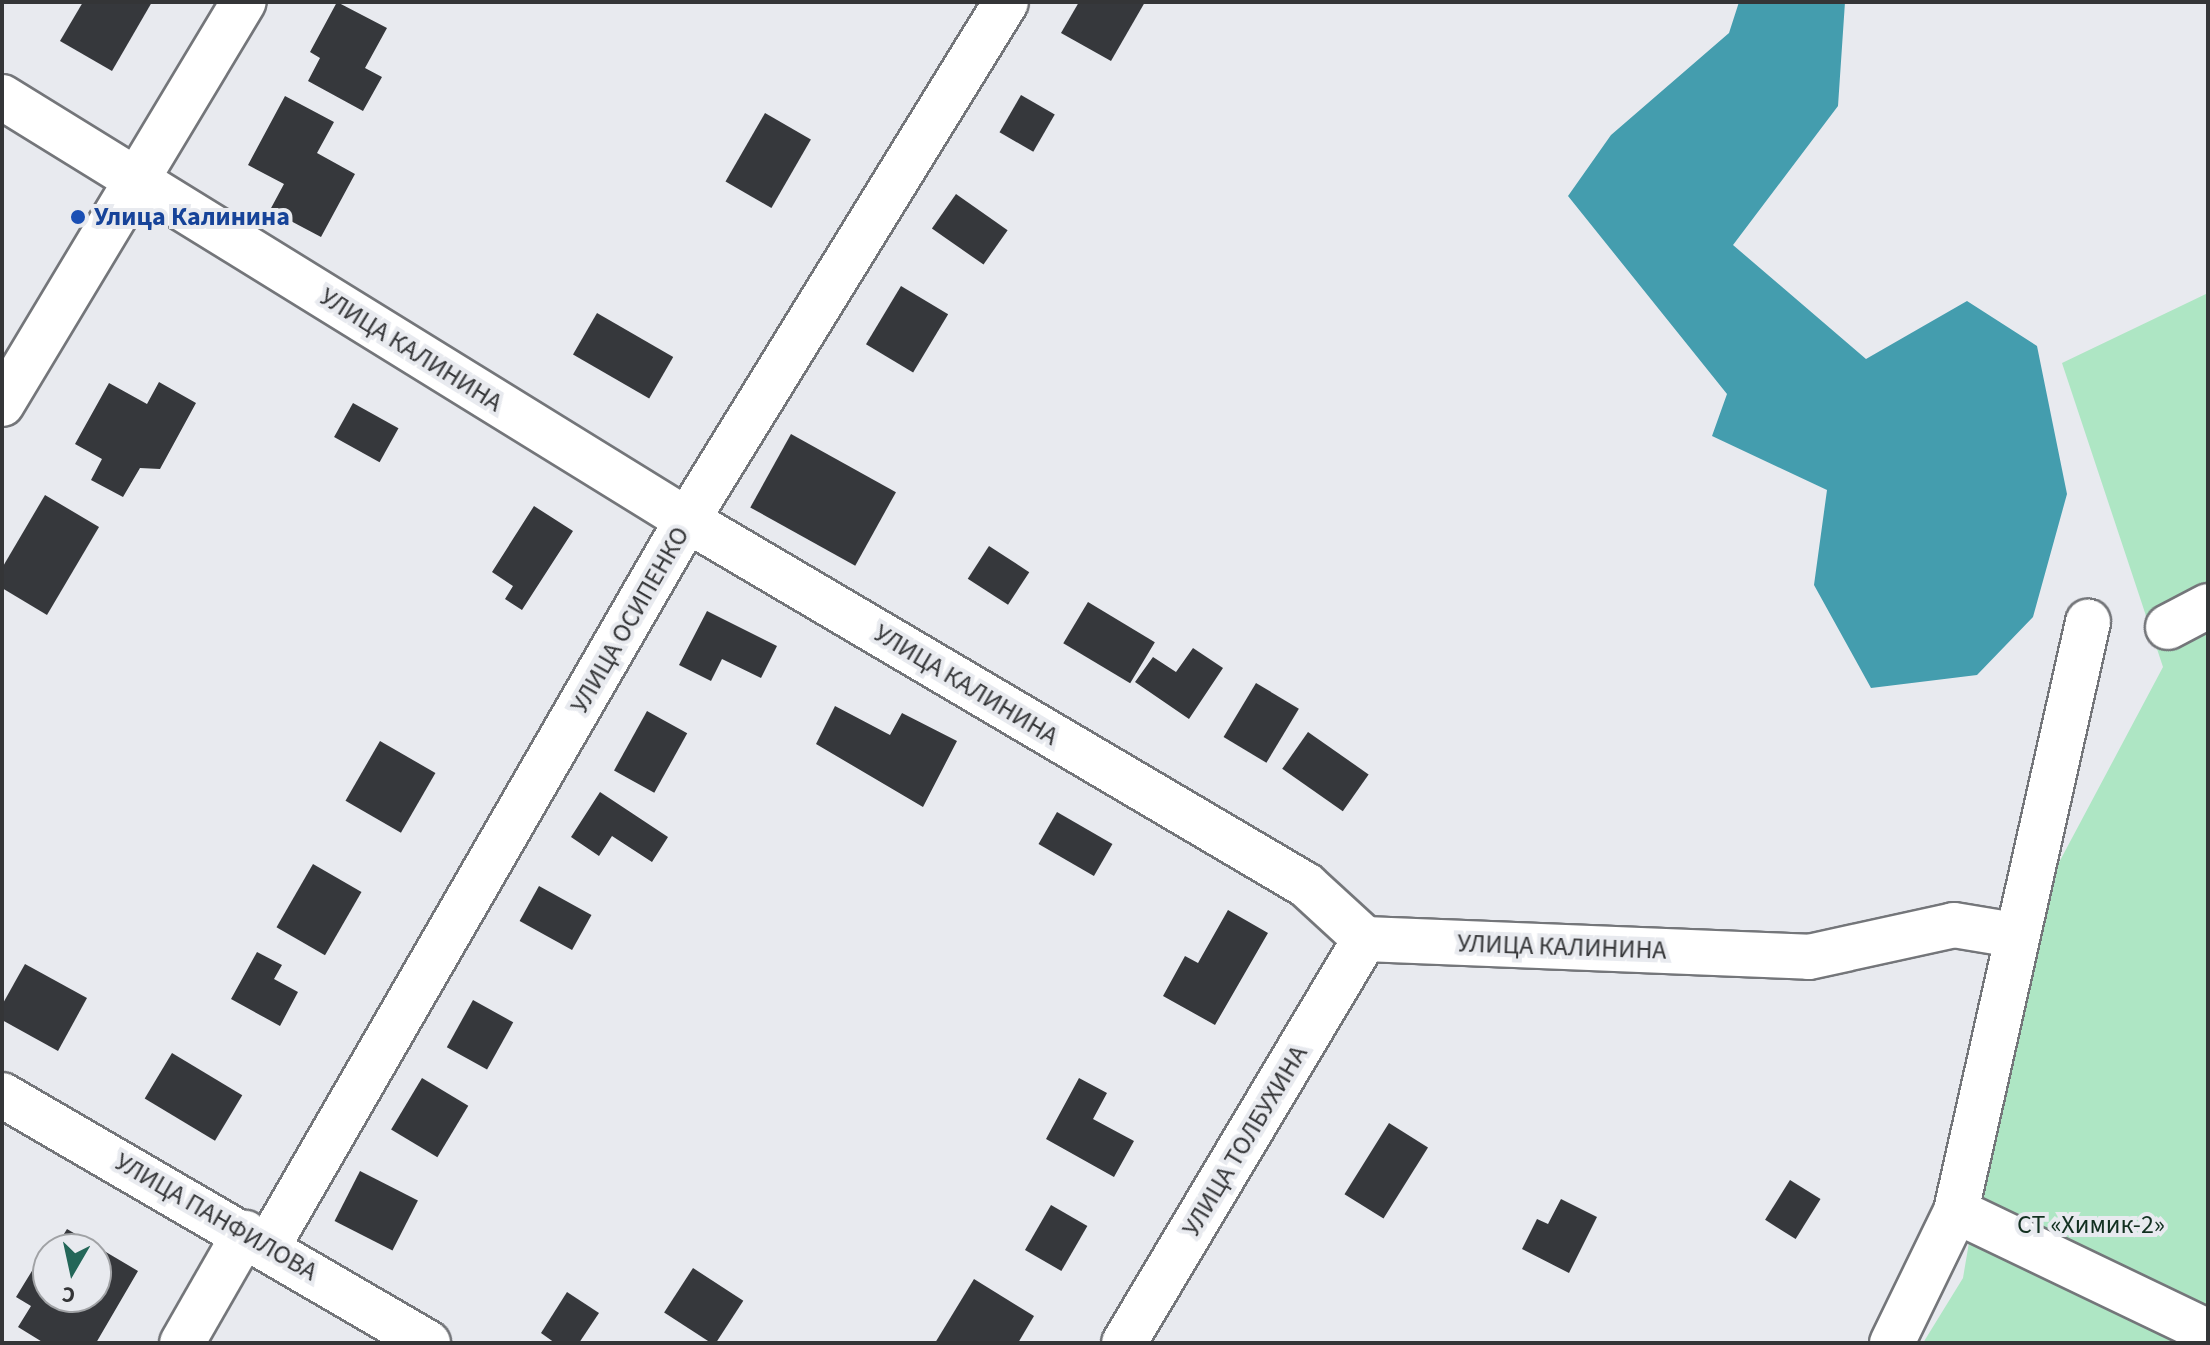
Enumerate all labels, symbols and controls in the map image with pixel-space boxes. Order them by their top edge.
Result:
place label: Улица Калинина [94,201,290,233]
marker: Улица Калинина [69,208,87,226]
street label: УЛИЦА КАЛИНИНА [314,281,508,419]
street label: УЛИЦА ОСИПЕНКО [564,521,696,719]
street label: УЛИЦА КАЛИНИНА [868,618,1064,752]
street label: УЛИЦА КАЛИНИНА [1457,928,1667,966]
street label: УЛИЦА ТОЛБУХИНА [1176,1040,1314,1242]
street label: УЛИЦА ПАНФИЛОВА [109,1146,323,1288]
park label: СТ «Химик-2» [2017,1209,2165,1241]
north arrow [32,1233,112,1313]
text: С [60,1278,77,1312]

